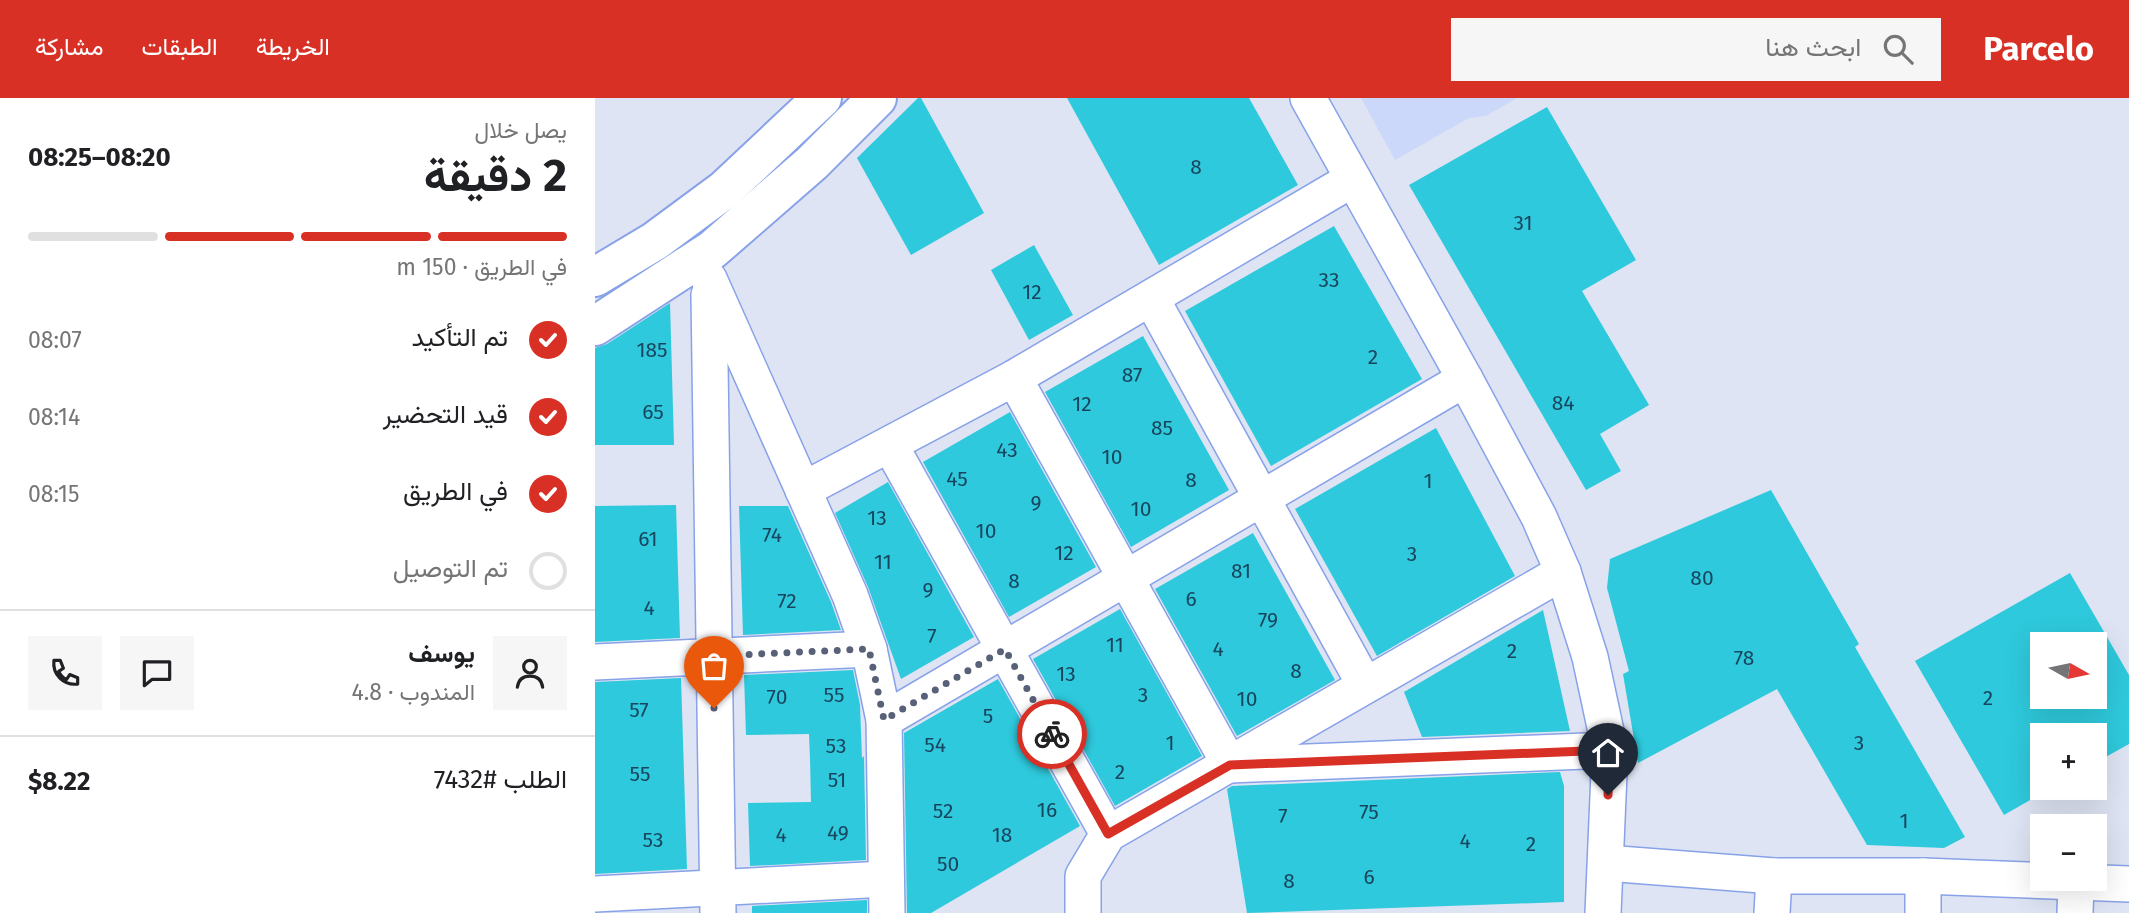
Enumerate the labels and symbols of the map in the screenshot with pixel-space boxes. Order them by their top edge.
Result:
house number: 8 [1190,154,1202,180]
house number: 31 [1513,210,1533,236]
house number: 33 [1319,267,1339,293]
house number: 12 [1022,279,1042,305]
house number: 185 [636,337,668,363]
house number: 2 [1368,344,1378,370]
house number: 87 [1122,362,1142,388]
house number: 84 [1552,390,1574,416]
house number: 12 [1072,391,1092,417]
house number: 65 [642,399,664,425]
house number: 85 [1151,415,1173,441]
house number: 43 [996,437,1018,463]
house number: 10 [1102,444,1122,470]
house number: 45 [946,466,968,492]
house number: 8 [1185,467,1197,493]
house number: 1 [1423,468,1433,494]
house number: 9 [1030,490,1042,516]
house number: 10 [1131,496,1151,522]
house number: 13 [867,505,887,531]
house number: 10 [976,518,996,544]
house number: 74 [762,522,782,548]
house number: 61 [638,526,658,552]
house number: 12 [1054,540,1074,566]
house number: 3 [1407,541,1417,567]
house number: 11 [874,549,892,575]
house number: 81 [1231,558,1251,584]
house number: 80 [1690,565,1714,591]
house number: 8 [1008,568,1020,594]
house number: 9 [922,577,934,603]
house number: 6 [1185,586,1197,612]
house number: 72 [777,588,797,614]
house number: 4 [643,595,655,621]
house number: 79 [1258,607,1278,633]
house number: 7 [927,623,937,649]
house number: 11 [1106,632,1124,658]
north arrow [2030,632,2107,709]
pin [684,636,744,708]
house number: 4 [1212,636,1224,662]
house number: 2 [1507,638,1517,664]
house number: 78 [1734,645,1754,671]
house number: 8 [1290,658,1302,684]
house number: 13 [1056,661,1076,687]
house number: 55 [824,682,844,708]
house number: 3 [1138,682,1148,708]
house number: 70 [767,684,787,710]
house number: 2 [1983,685,1993,711]
house number: 10 [1237,686,1257,712]
house number: 57 [629,697,649,723]
courier [1017,699,1087,769]
house number: 5 [983,703,993,729]
pin [1578,723,1638,795]
house number: 1 [1165,730,1175,756]
house number: 3 [1854,730,1864,756]
house number: 54 [924,732,946,758]
house number: 53 [826,733,846,759]
house number: 2 [1115,759,1125,785]
house number: 55 [630,761,650,787]
house number: 51 [828,767,846,793]
house number: 16 [1037,797,1057,823]
house number: 52 [933,798,953,824]
house number: 75 [1359,799,1379,825]
house number: 7 [1278,803,1288,829]
house number: 1 [1899,808,1909,834]
house number: 49 [827,820,849,846]
house number: 4 [775,822,787,848]
house number: 18 [992,822,1012,848]
house number: 53 [643,827,663,853]
house number: 4 [1459,828,1471,854]
house number: 2 [1526,831,1536,857]
house number: 50 [937,851,959,877]
house number: 6 [1363,864,1375,890]
house number: 8 [1283,868,1295,894]

